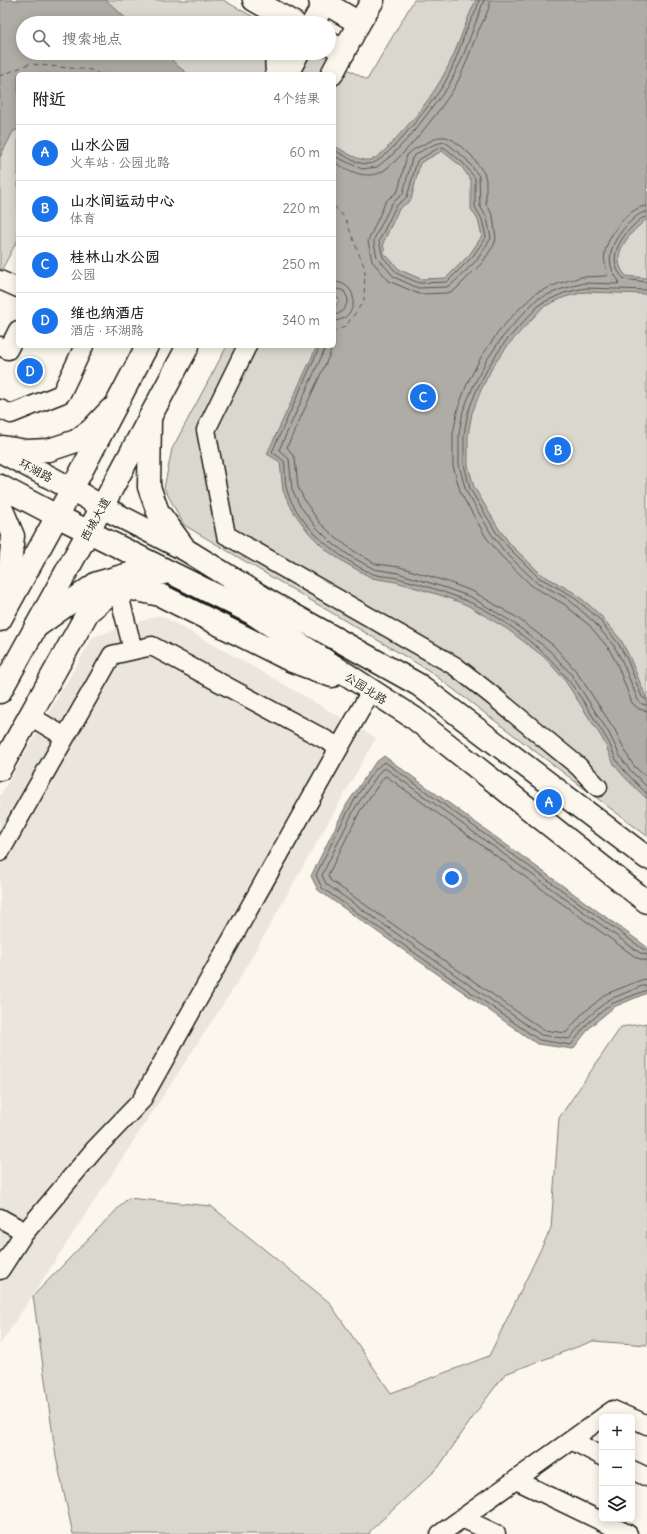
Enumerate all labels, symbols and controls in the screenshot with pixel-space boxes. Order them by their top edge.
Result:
search box [16,16,336,60]
icon: search [30,27,52,49]
text: 搜索地点 [62,29,122,48]
text: 附近 [32,88,66,110]
text: 4个结果 [273,90,320,107]
text: 山水公园 [70,135,130,154]
text: A [41,144,49,161]
text: 60 m [289,144,320,161]
text: 火车站 · 公园北路 [70,154,170,171]
text: 山水间运动中心 [70,191,175,210]
text: B [41,200,49,217]
text: 220 m [283,200,320,217]
text: 体育 [70,210,96,227]
text: 桂林山水公园 [70,247,160,266]
text: C [41,256,49,273]
text: 250 m [282,256,320,273]
text: 公园 [70,266,96,283]
text: 维也纳酒店 [70,303,145,322]
text: D [40,312,50,329]
text: 340 m [282,312,320,329]
text: 酒店 · 环湖路 [70,322,144,339]
pin: D [17,356,43,386]
pin: C [410,382,436,412]
pin: B [545,435,571,465]
street label: 环湖路 [17,455,55,485]
street label: 西城大道 [77,494,113,544]
street label: 公园北路 [342,669,390,707]
pin: A [536,787,562,817]
your location [442,868,462,888]
map controls [599,1414,635,1522]
button: + [599,1414,635,1450]
button: − [599,1450,635,1486]
button: layers [599,1486,635,1522]

